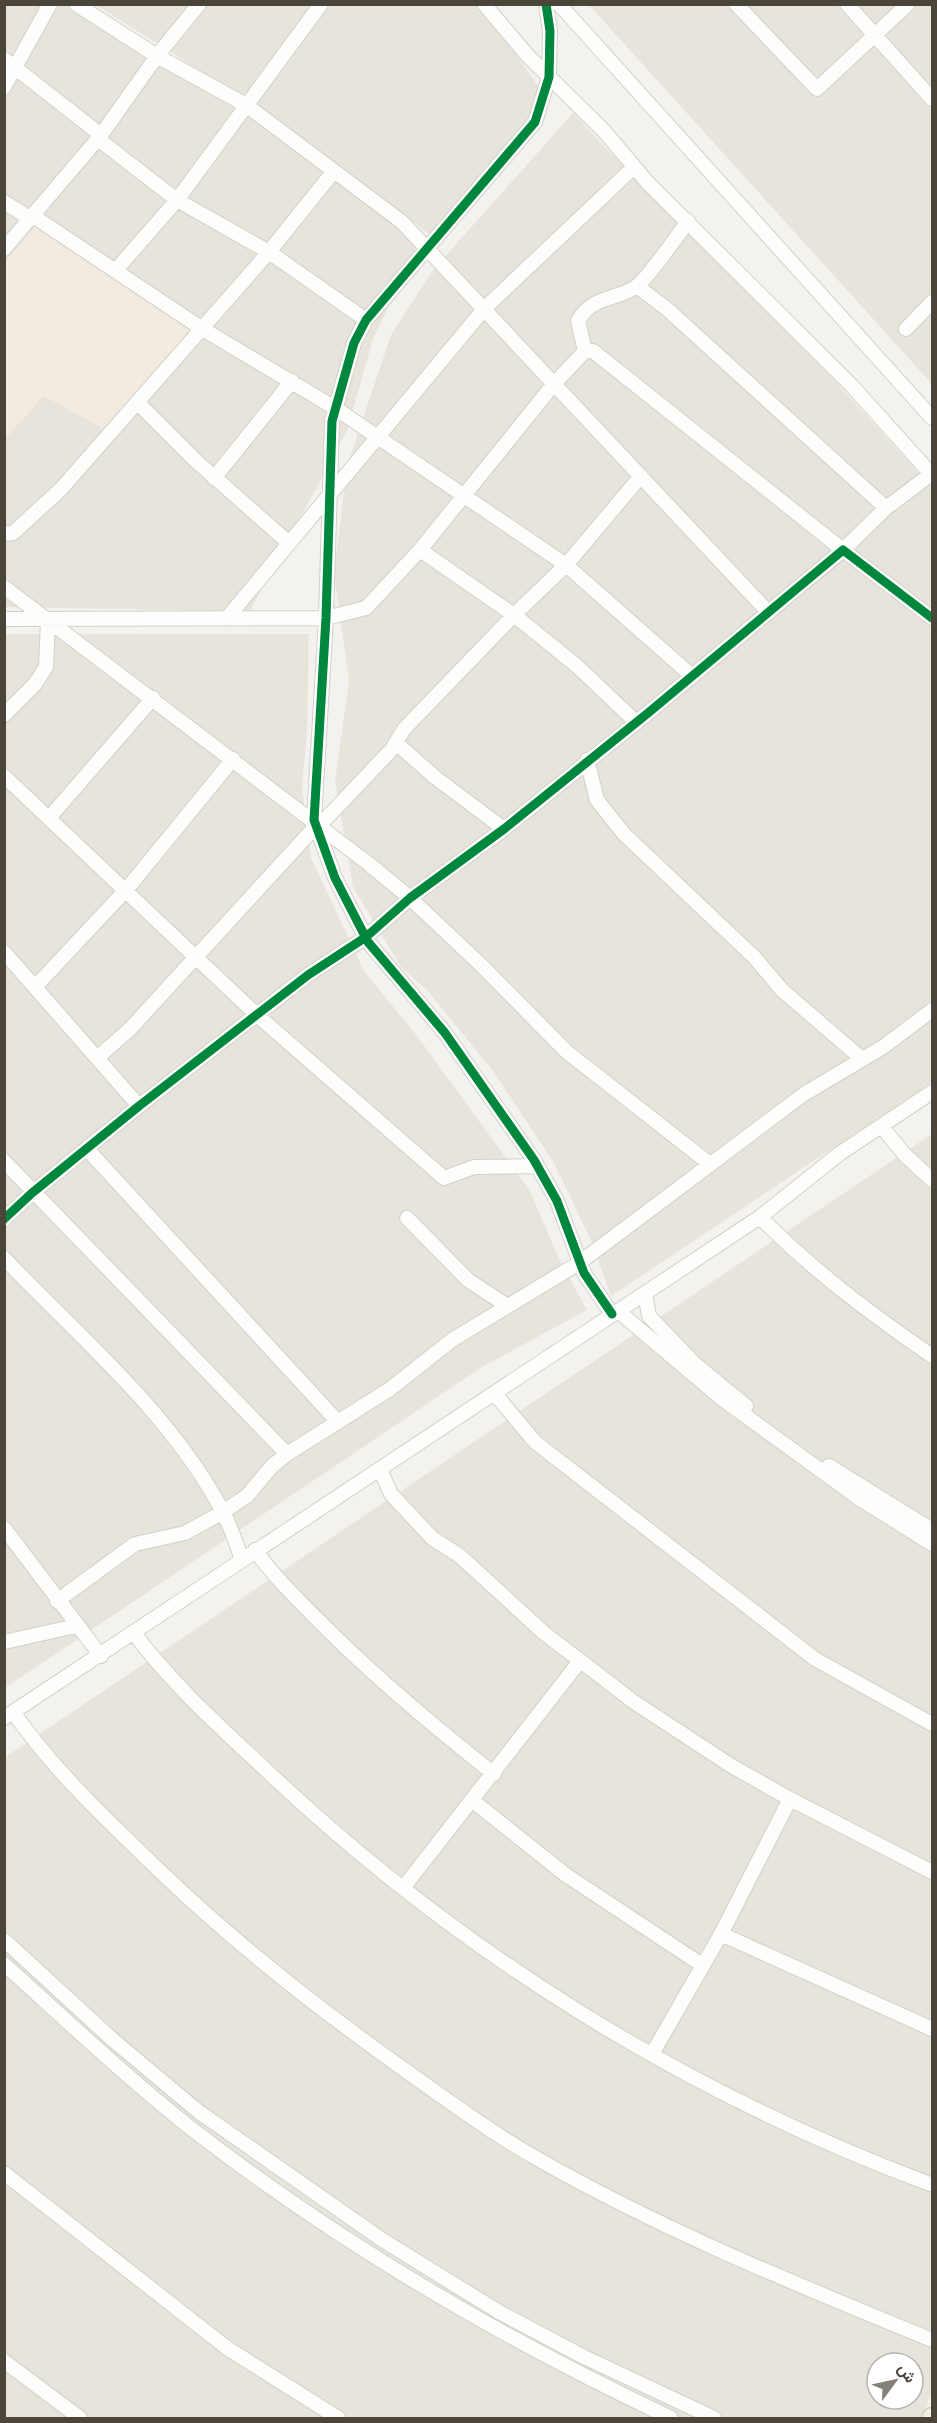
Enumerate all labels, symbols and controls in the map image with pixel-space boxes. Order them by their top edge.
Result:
north arrow [865,2351,925,2411]
text: ش [894,2360,920,2386]

